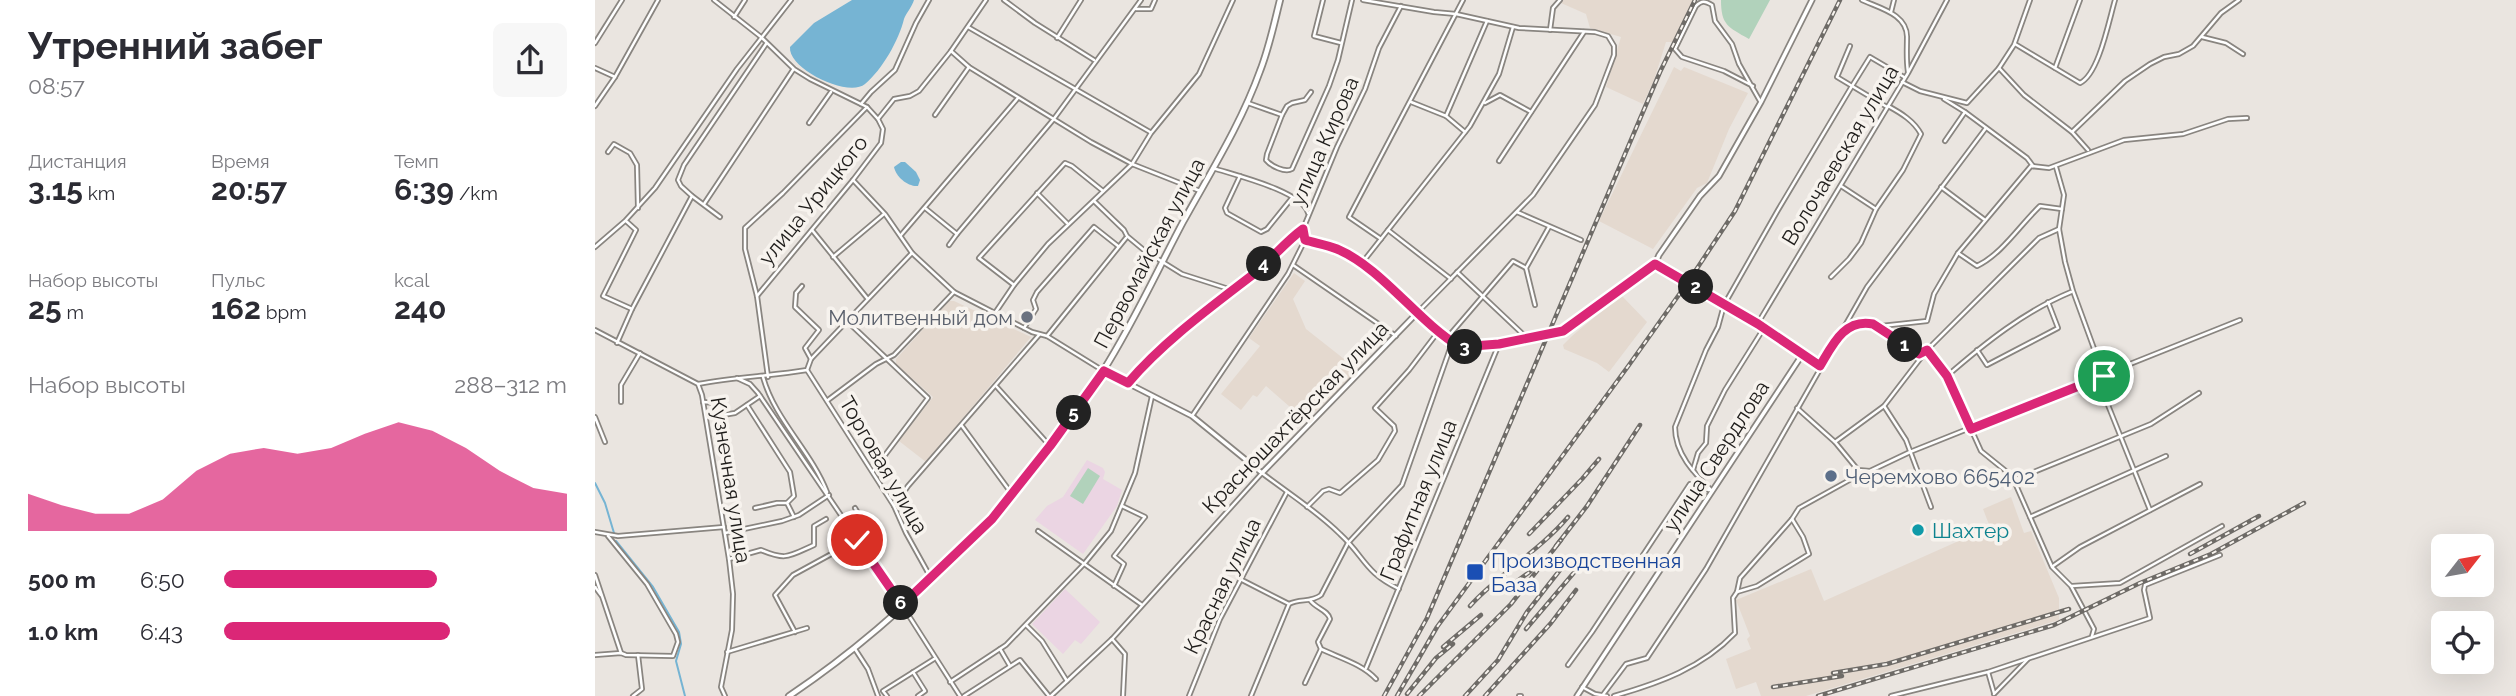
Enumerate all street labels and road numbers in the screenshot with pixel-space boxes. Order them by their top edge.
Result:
street label: Волочаевская улица [1776,60,1904,250]
street label: улица Кирова [1284,73,1364,209]
street label: улица Урицкого [753,130,873,270]
street label: Первомайская улица [1088,154,1210,352]
street label: Красношахтёрская улица [1197,316,1393,518]
street label: улица Свердлова [1658,376,1774,536]
street label: Торговая улица [835,392,933,538]
street label: Кузнечная улица [706,395,756,565]
street label: Графитная улица [1374,416,1462,584]
street label: Красная улица [1178,514,1266,658]

